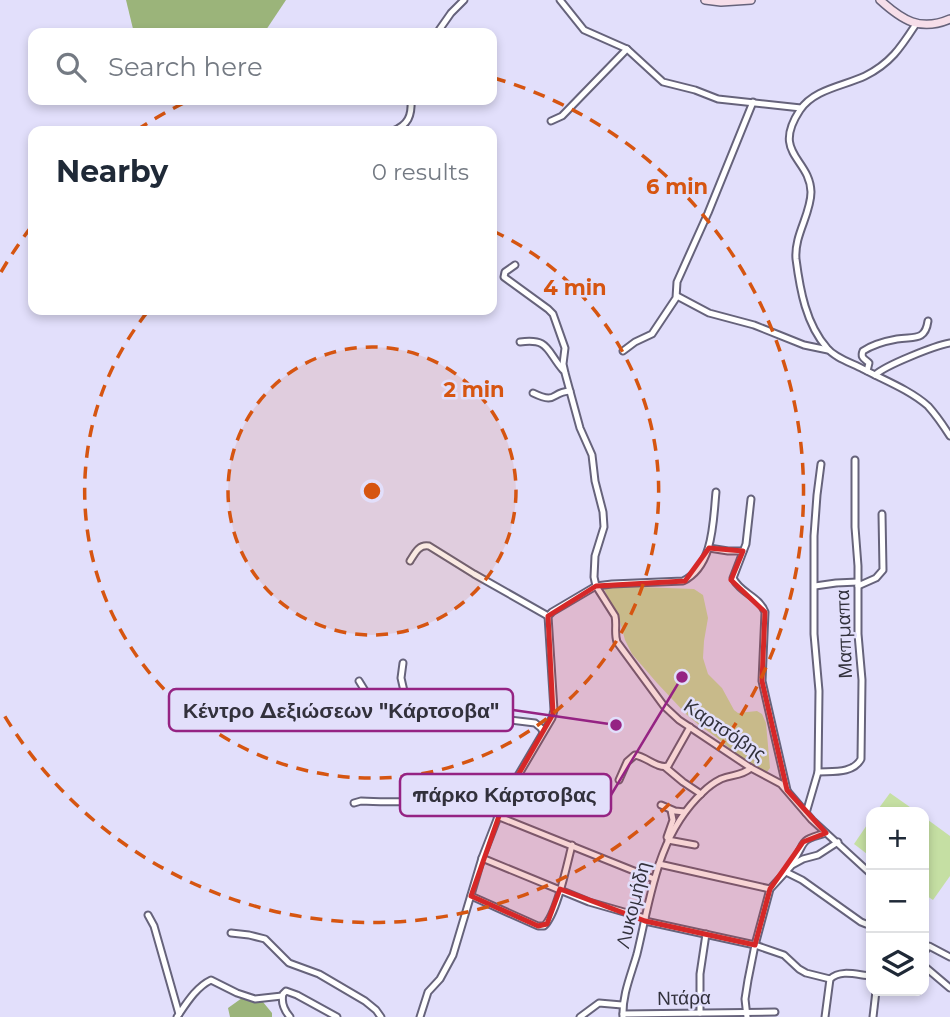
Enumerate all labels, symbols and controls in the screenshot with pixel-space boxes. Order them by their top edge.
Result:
search box [28,28,497,105]
icon: search [52,48,90,86]
text: Search here [108,51,263,83]
text: Nearby [56,153,168,190]
text: 0 results [372,158,469,186]
text: 6 min [646,174,708,199]
text: 4 min [543,275,607,300]
text: 2 min [443,377,505,402]
centre of rings [360,479,384,503]
street label: Μαπμαπα [831,589,857,679]
callout: Κέντρο Δεξιώσεων "Κάρτσοβα" [169,689,513,731]
street label: Καρτσόβης [680,694,770,766]
text: Κέντρο Δεξιώσεων "Κάρτσοβα" [183,698,499,723]
callout: πάρκο Κάρτσοβας [400,774,611,816]
text: πάρκο Κάρτσοβας [412,782,597,807]
map controls [866,807,929,996]
button: + [866,807,929,870]
street label: Λυκομήδη [611,859,655,951]
button: − [866,870,929,933]
button: layers [866,933,929,996]
street label: Ντάρα [657,986,711,1010]

